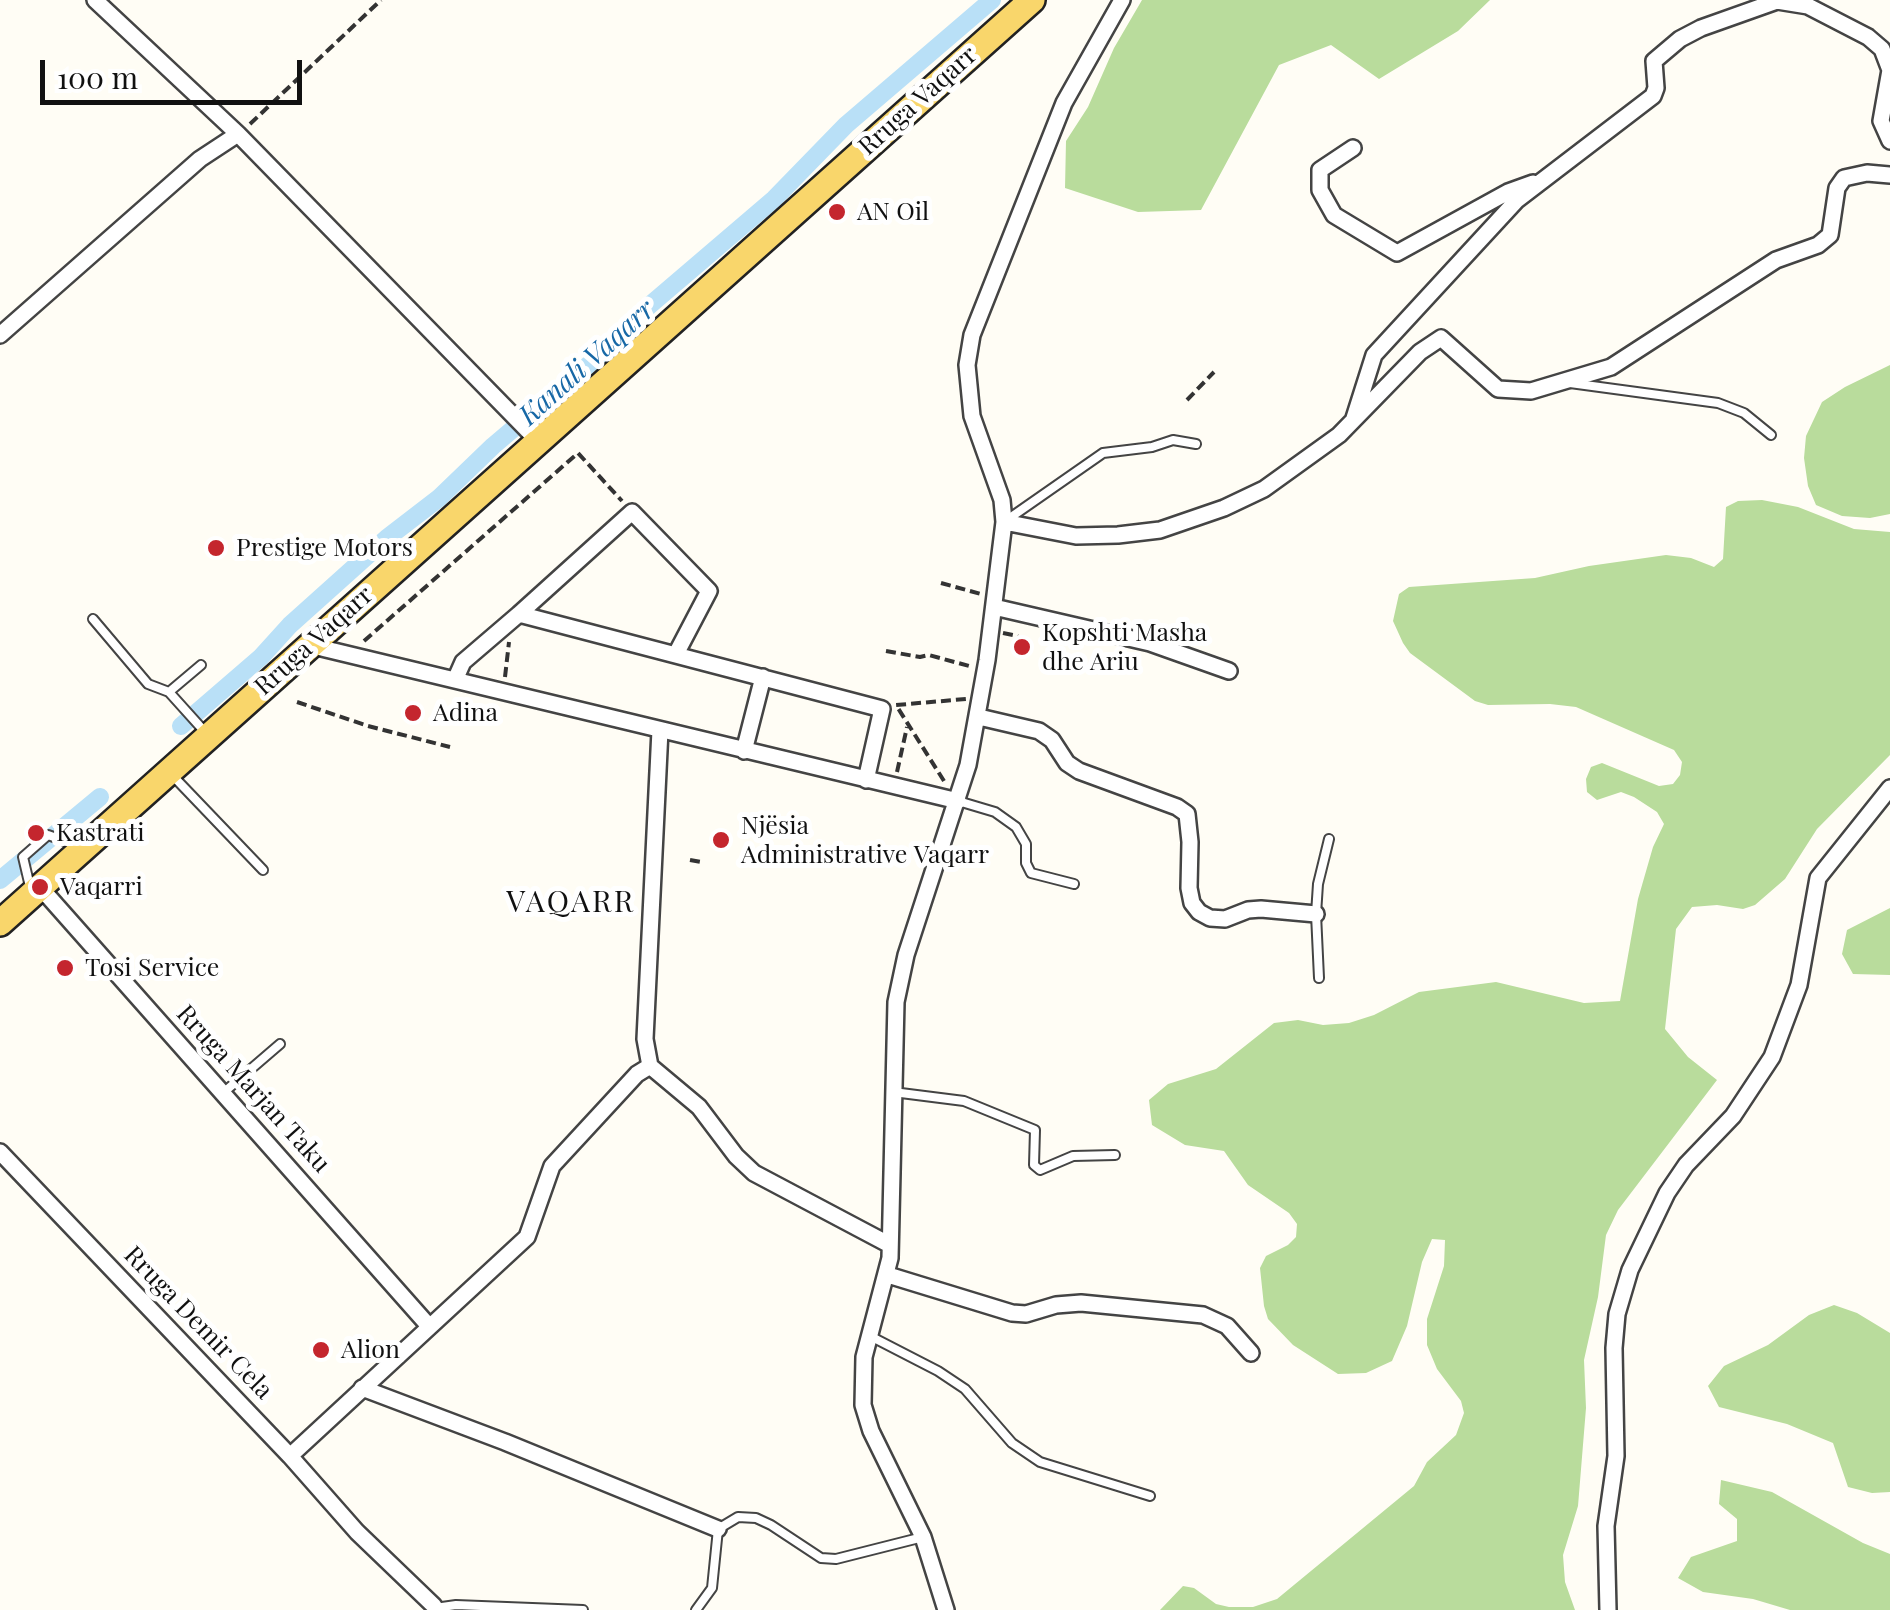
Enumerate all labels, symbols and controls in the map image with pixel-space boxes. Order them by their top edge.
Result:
scale bar [45,40,308,102]
street label: Rruga Vaqarr [853,40,983,162]
text: 100 m [57,57,138,97]
place label: AN Oil [857,197,929,227]
marker: AN Oil [826,201,848,223]
water label: Kanali Vaqarr [512,293,662,433]
place label: Prestige Motors [236,533,413,563]
marker: Prestige Motors [205,537,227,559]
street label: Rruga Vaqarr [249,580,379,702]
place label: Kopshti Masha dhe Ariu [1042,618,1207,677]
marker: Kopshti Masha dhe Ariu [1011,636,1033,658]
place label: Adina [433,698,498,728]
marker: Adina [402,702,424,724]
place label: Njësia Administrative Vaqarr [741,811,989,870]
place label: Kastrati [56,818,145,848]
marker: Kastrati [25,822,47,844]
marker: Njësia Administrative Vaqarr [710,829,732,851]
place label: Vaqarri [60,872,143,902]
marker: Vaqarri [29,876,51,898]
district label: VAQARR [506,885,636,921]
place label: Tosi Service [85,953,219,983]
marker: Tosi Service [54,957,76,979]
street label: Rruga Marjan Taku [170,999,336,1179]
street label: Rruga Demir Cela [118,1240,278,1406]
place label: Alion [341,1335,400,1365]
marker: Alion [310,1339,332,1361]

